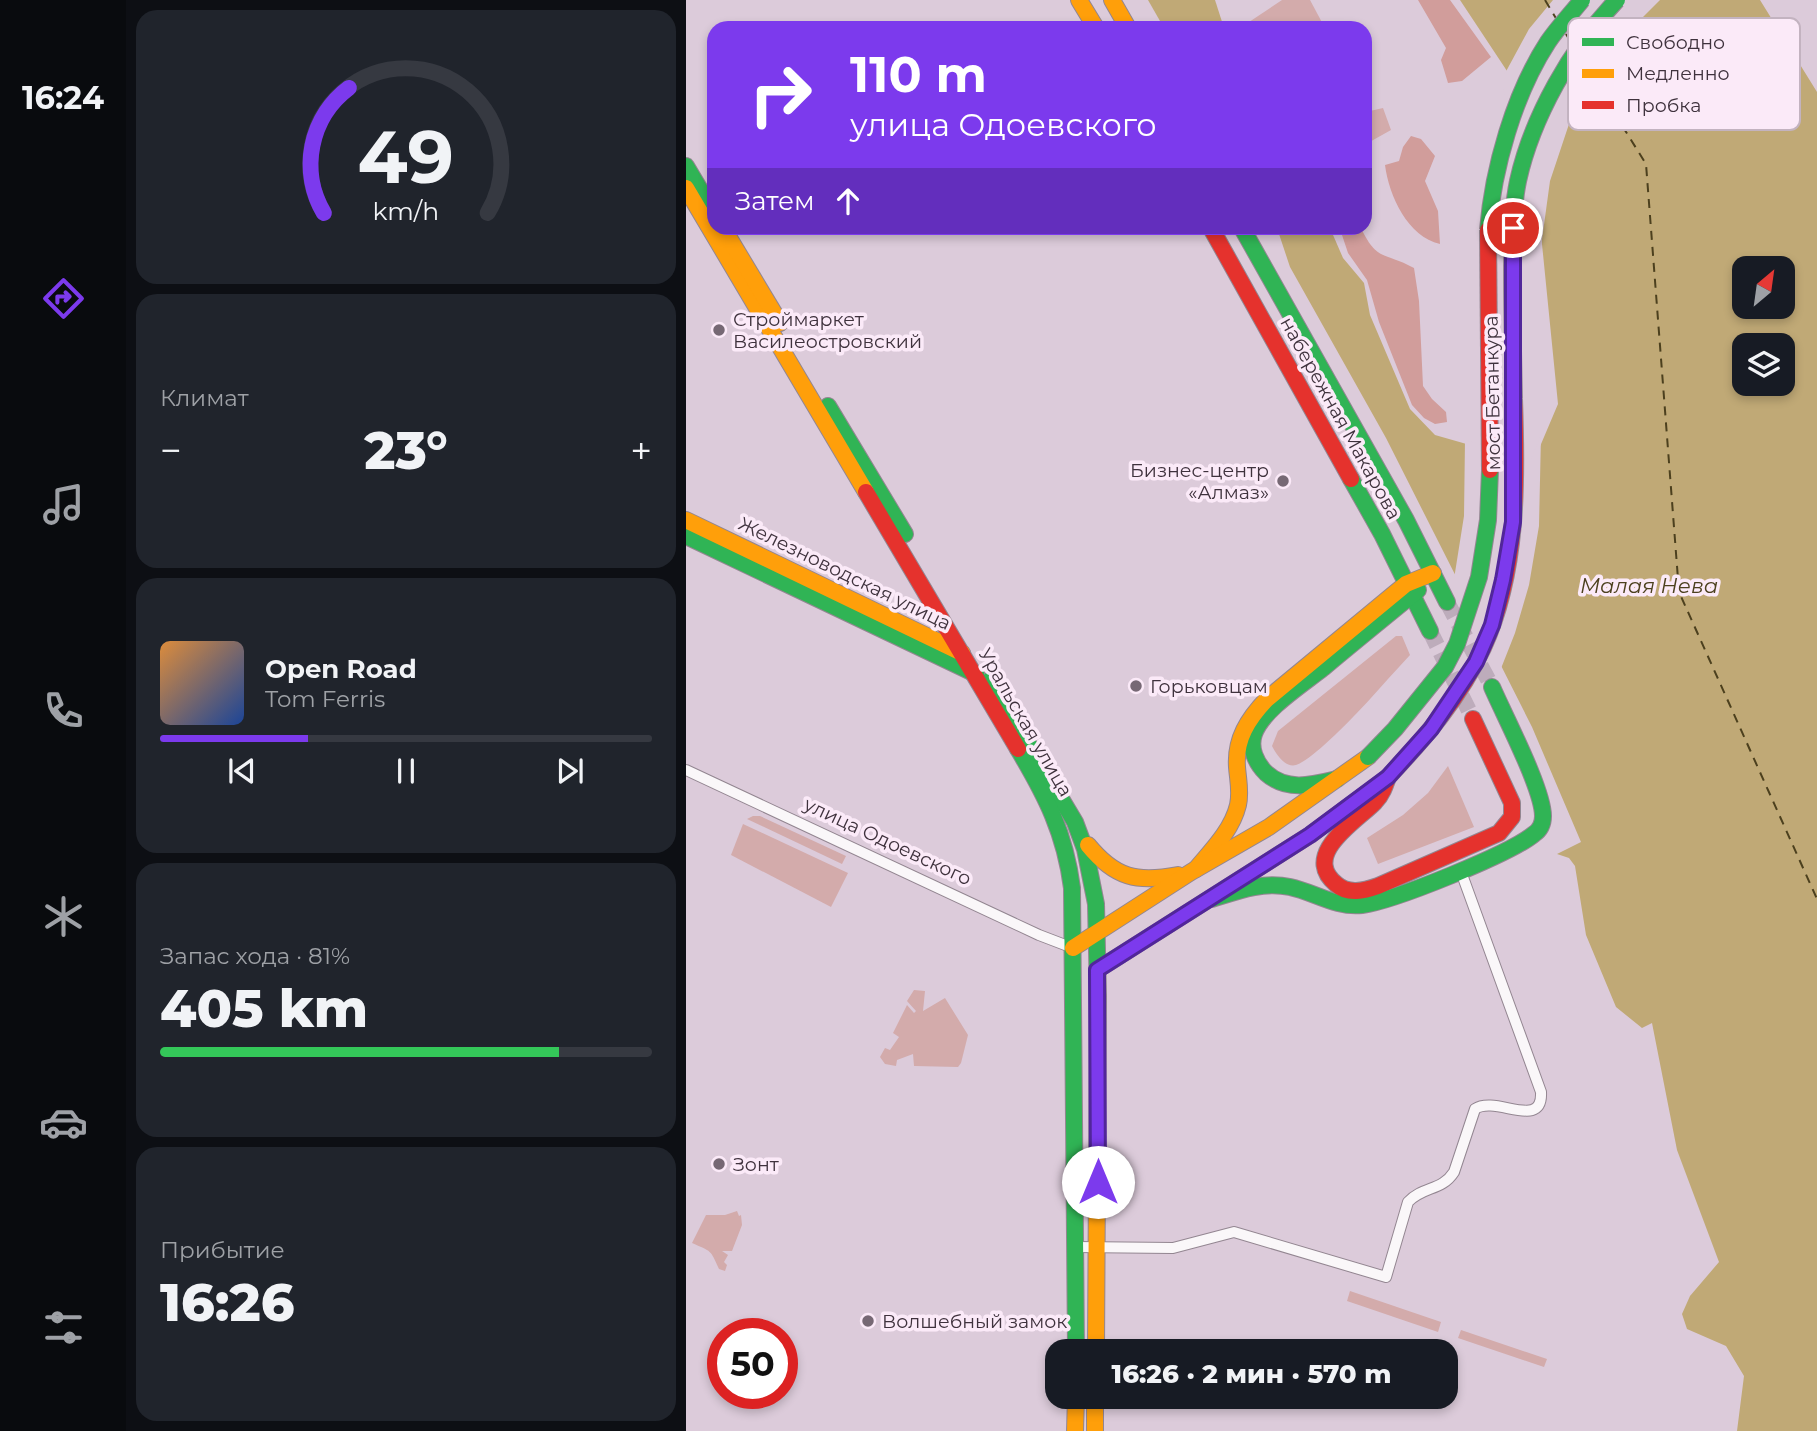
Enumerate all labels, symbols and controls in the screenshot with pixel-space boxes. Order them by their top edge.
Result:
legend [1568,18,1800,130]
text: Свободно [1626,31,1725,54]
text: 110 m [850,45,987,104]
icon: right [735,49,826,140]
text: Медленно [1626,62,1730,85]
text: 16:24 [22,78,104,117]
text: Пробка [1626,94,1701,117]
text: улица Одоевского [850,105,1157,144]
text: 49 [358,113,454,201]
icon: ahead [829,182,867,220]
text: Затем [735,185,815,217]
text: km/h [373,196,439,226]
pin [1483,198,1543,258]
icon: arrive [1494,209,1532,247]
north arrow [1732,256,1796,318]
map controls [1732,256,1795,396]
icon: directions [39,274,88,323]
place label: Строймаркет Василеостровский [733,308,922,353]
street label: набережная Макарова [1275,313,1406,523]
street label: мост Бетанкура [1480,315,1505,471]
marker: Строймаркет Василеостровский [711,322,727,338]
button: layers [1732,333,1795,396]
text: Климат [160,384,249,412]
text: 23° [364,419,448,482]
text: − [160,427,182,474]
text: + [630,427,652,474]
place label: Бизнес-центр «Алмаз» [1130,459,1269,504]
marker: Бизнес-центр «Алмаз» [1275,473,1291,489]
icon: music [39,480,88,529]
street label: Железноводская улица [735,512,955,635]
water label: Малая Нева [1580,573,1718,598]
street label: Уральская улица [974,644,1077,801]
text: Open Road [265,653,417,685]
place label: Горьковцам [1150,675,1268,698]
marker: Горьковцам [1128,678,1144,694]
text: Tom Ferris [265,685,385,713]
icon: phone [39,686,88,735]
icon: previous [223,752,261,790]
icon: pause [387,752,425,790]
icon: next [551,752,589,790]
street label: улица Одоевского [800,792,975,890]
icon: climate [39,892,88,941]
text: Запас хода · 81% [160,942,350,970]
text: 405 km [160,977,368,1040]
icon: car [39,1098,88,1147]
position arrow [1061,1145,1135,1219]
place label: Зонт [733,1153,779,1176]
marker: Зонт [711,1156,727,1172]
text: Прибытие [160,1236,285,1264]
text: 16:26 [160,1271,294,1334]
icon: filters [39,1303,88,1352]
place label: Волшебный замок [882,1310,1067,1333]
marker: Волшебный замок [860,1313,876,1329]
speed limit sign: 50 [707,1318,798,1409]
text: 16:26 · 2 мин · 570 m [1112,1358,1391,1390]

